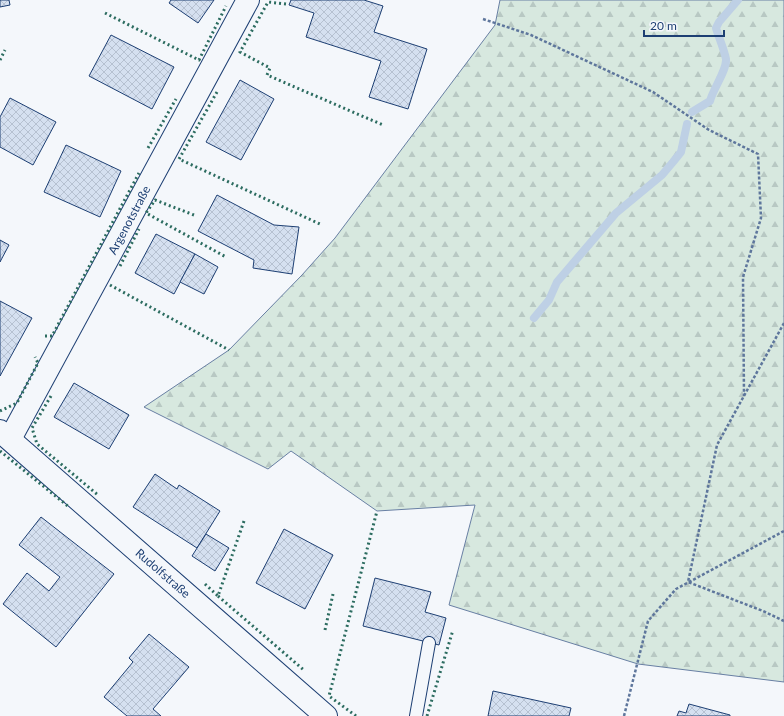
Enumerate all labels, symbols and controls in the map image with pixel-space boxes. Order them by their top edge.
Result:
scale bar [644,12,724,38]
text: 20 m [650,18,677,33]
street label: Argenotstraße [105,183,153,257]
street label: Rudolfstraße [133,545,193,601]

